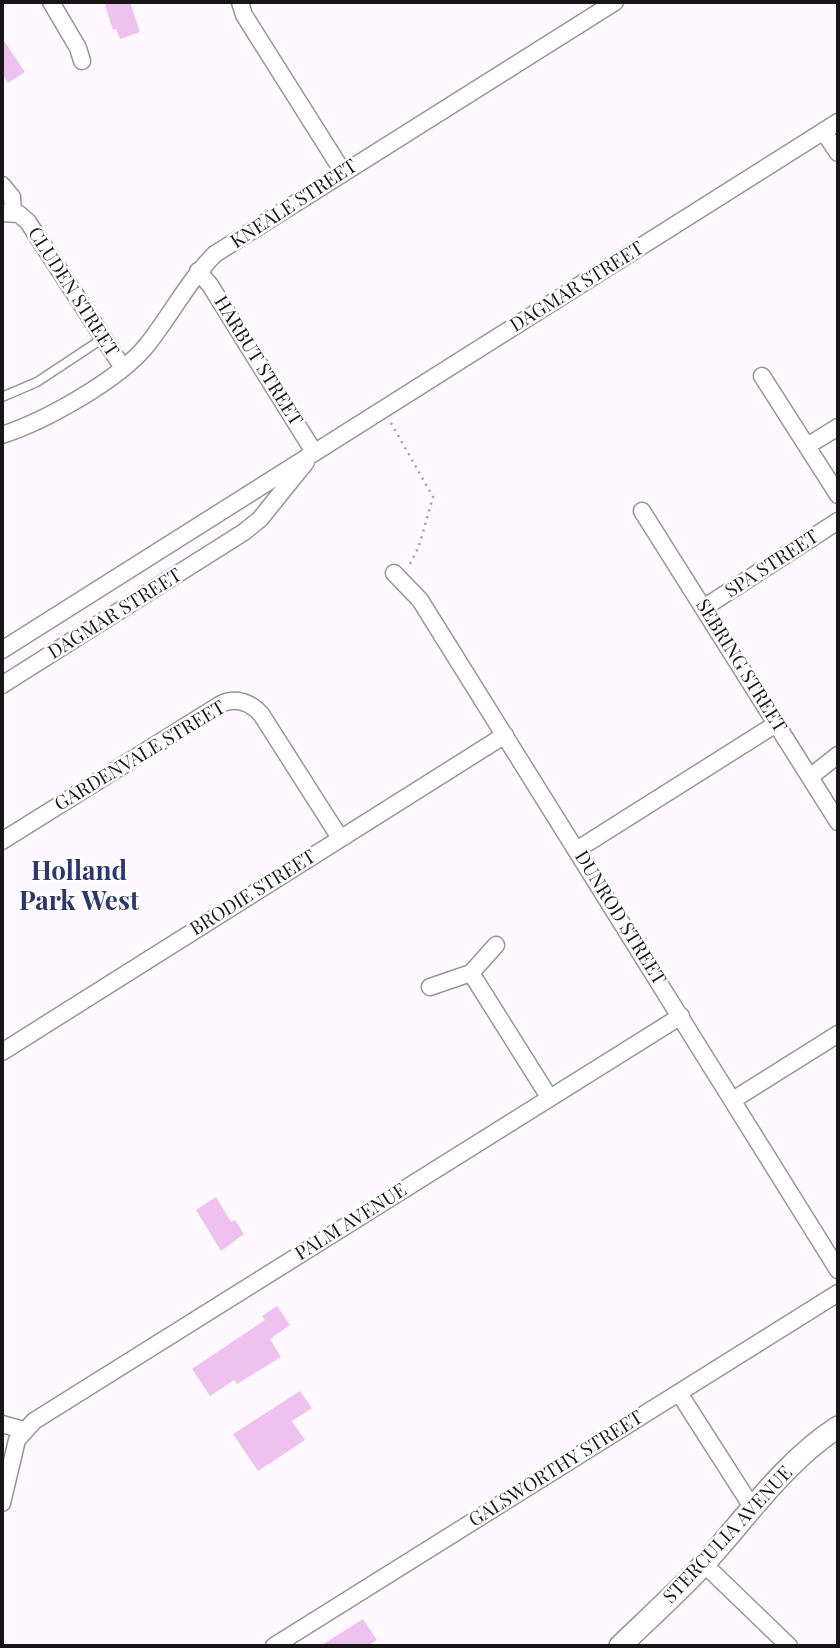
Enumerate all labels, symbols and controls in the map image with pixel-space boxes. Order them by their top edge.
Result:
street label: KNEALE STREET [227,155,361,253]
street label: CLUDEN STREET [23,223,123,361]
street label: DAGMAR STREET [506,237,648,337]
street label: HARBUT STREET [209,292,307,430]
street label: SPA STREET [721,525,823,603]
street label: DAGMAR STREET [44,564,186,664]
street label: SEBRING STREET [691,595,791,737]
street label: GARDENVALE STREET [51,696,229,816]
street label: BRODIE STREET [186,845,320,941]
street label: DUNROD STREET [570,847,670,989]
district label: Holland Park West [19,856,139,917]
street label: PALM AVENUE [291,1179,411,1265]
street label: GALSWORTHY STREET [465,1406,647,1532]
street label: STERCULIA AVENUE [659,1462,797,1608]

